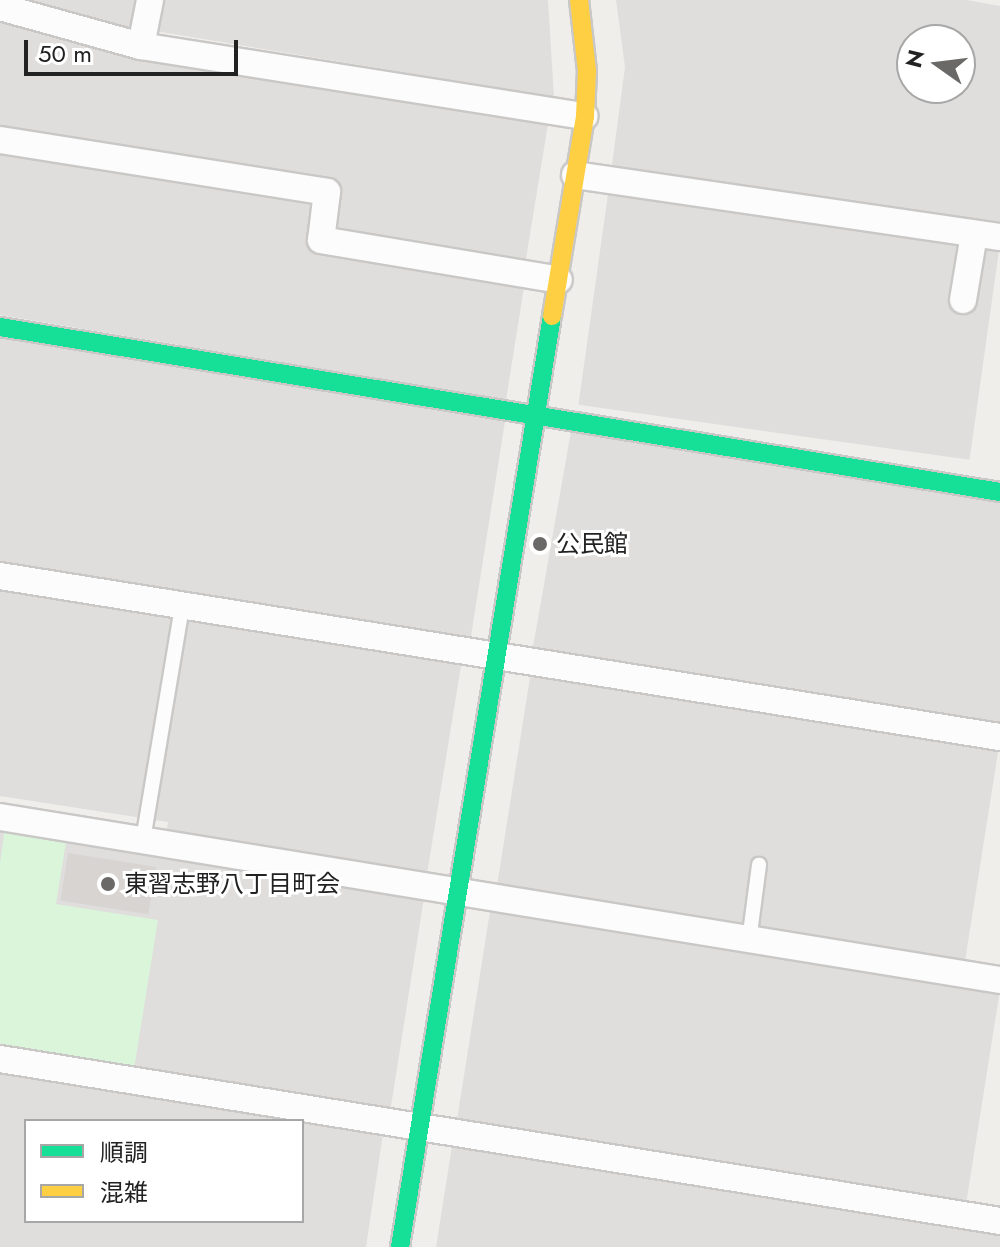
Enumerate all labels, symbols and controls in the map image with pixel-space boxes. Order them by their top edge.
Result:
scale bar [28,24,242,74]
north arrow [896,24,976,104]
text: 50 m [38,36,92,71]
text: N [897,46,932,71]
place label: 公民館 [556,530,628,558]
marker: 公民館 [531,535,549,553]
place label: 東習志野八丁目町会 [124,870,340,898]
marker: 東習志野八丁目町会 [99,875,117,893]
legend [24,1119,304,1223]
text: 順調 [100,1135,148,1170]
text: 混雑 [100,1175,148,1210]

